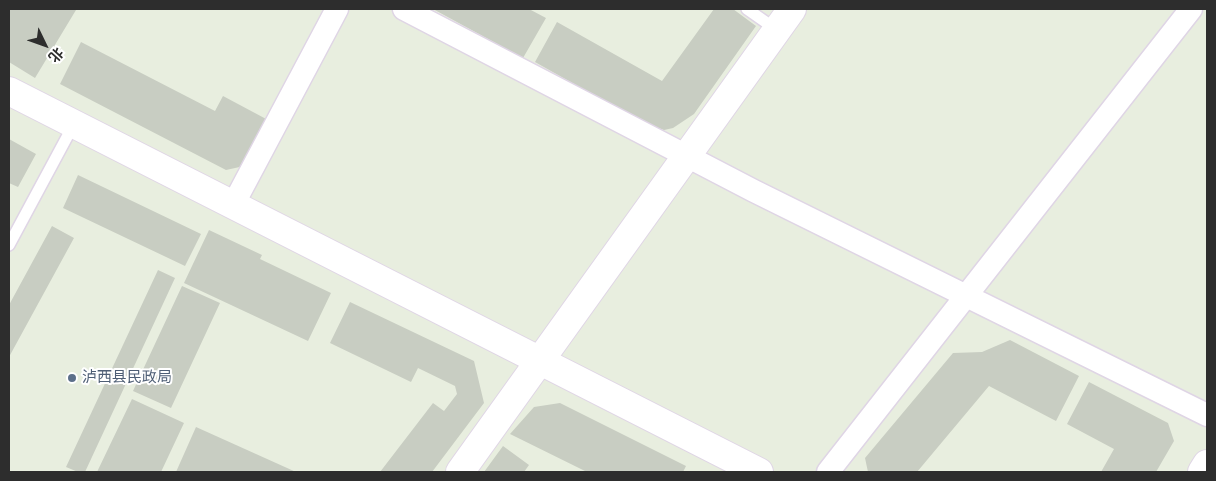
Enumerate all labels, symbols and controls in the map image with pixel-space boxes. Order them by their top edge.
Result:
north arrow [20,20,70,70]
text: 北 [45,44,68,66]
place label: 泸西县民政局 [82,369,172,387]
marker: 泸西县民政局 [66,372,78,384]

